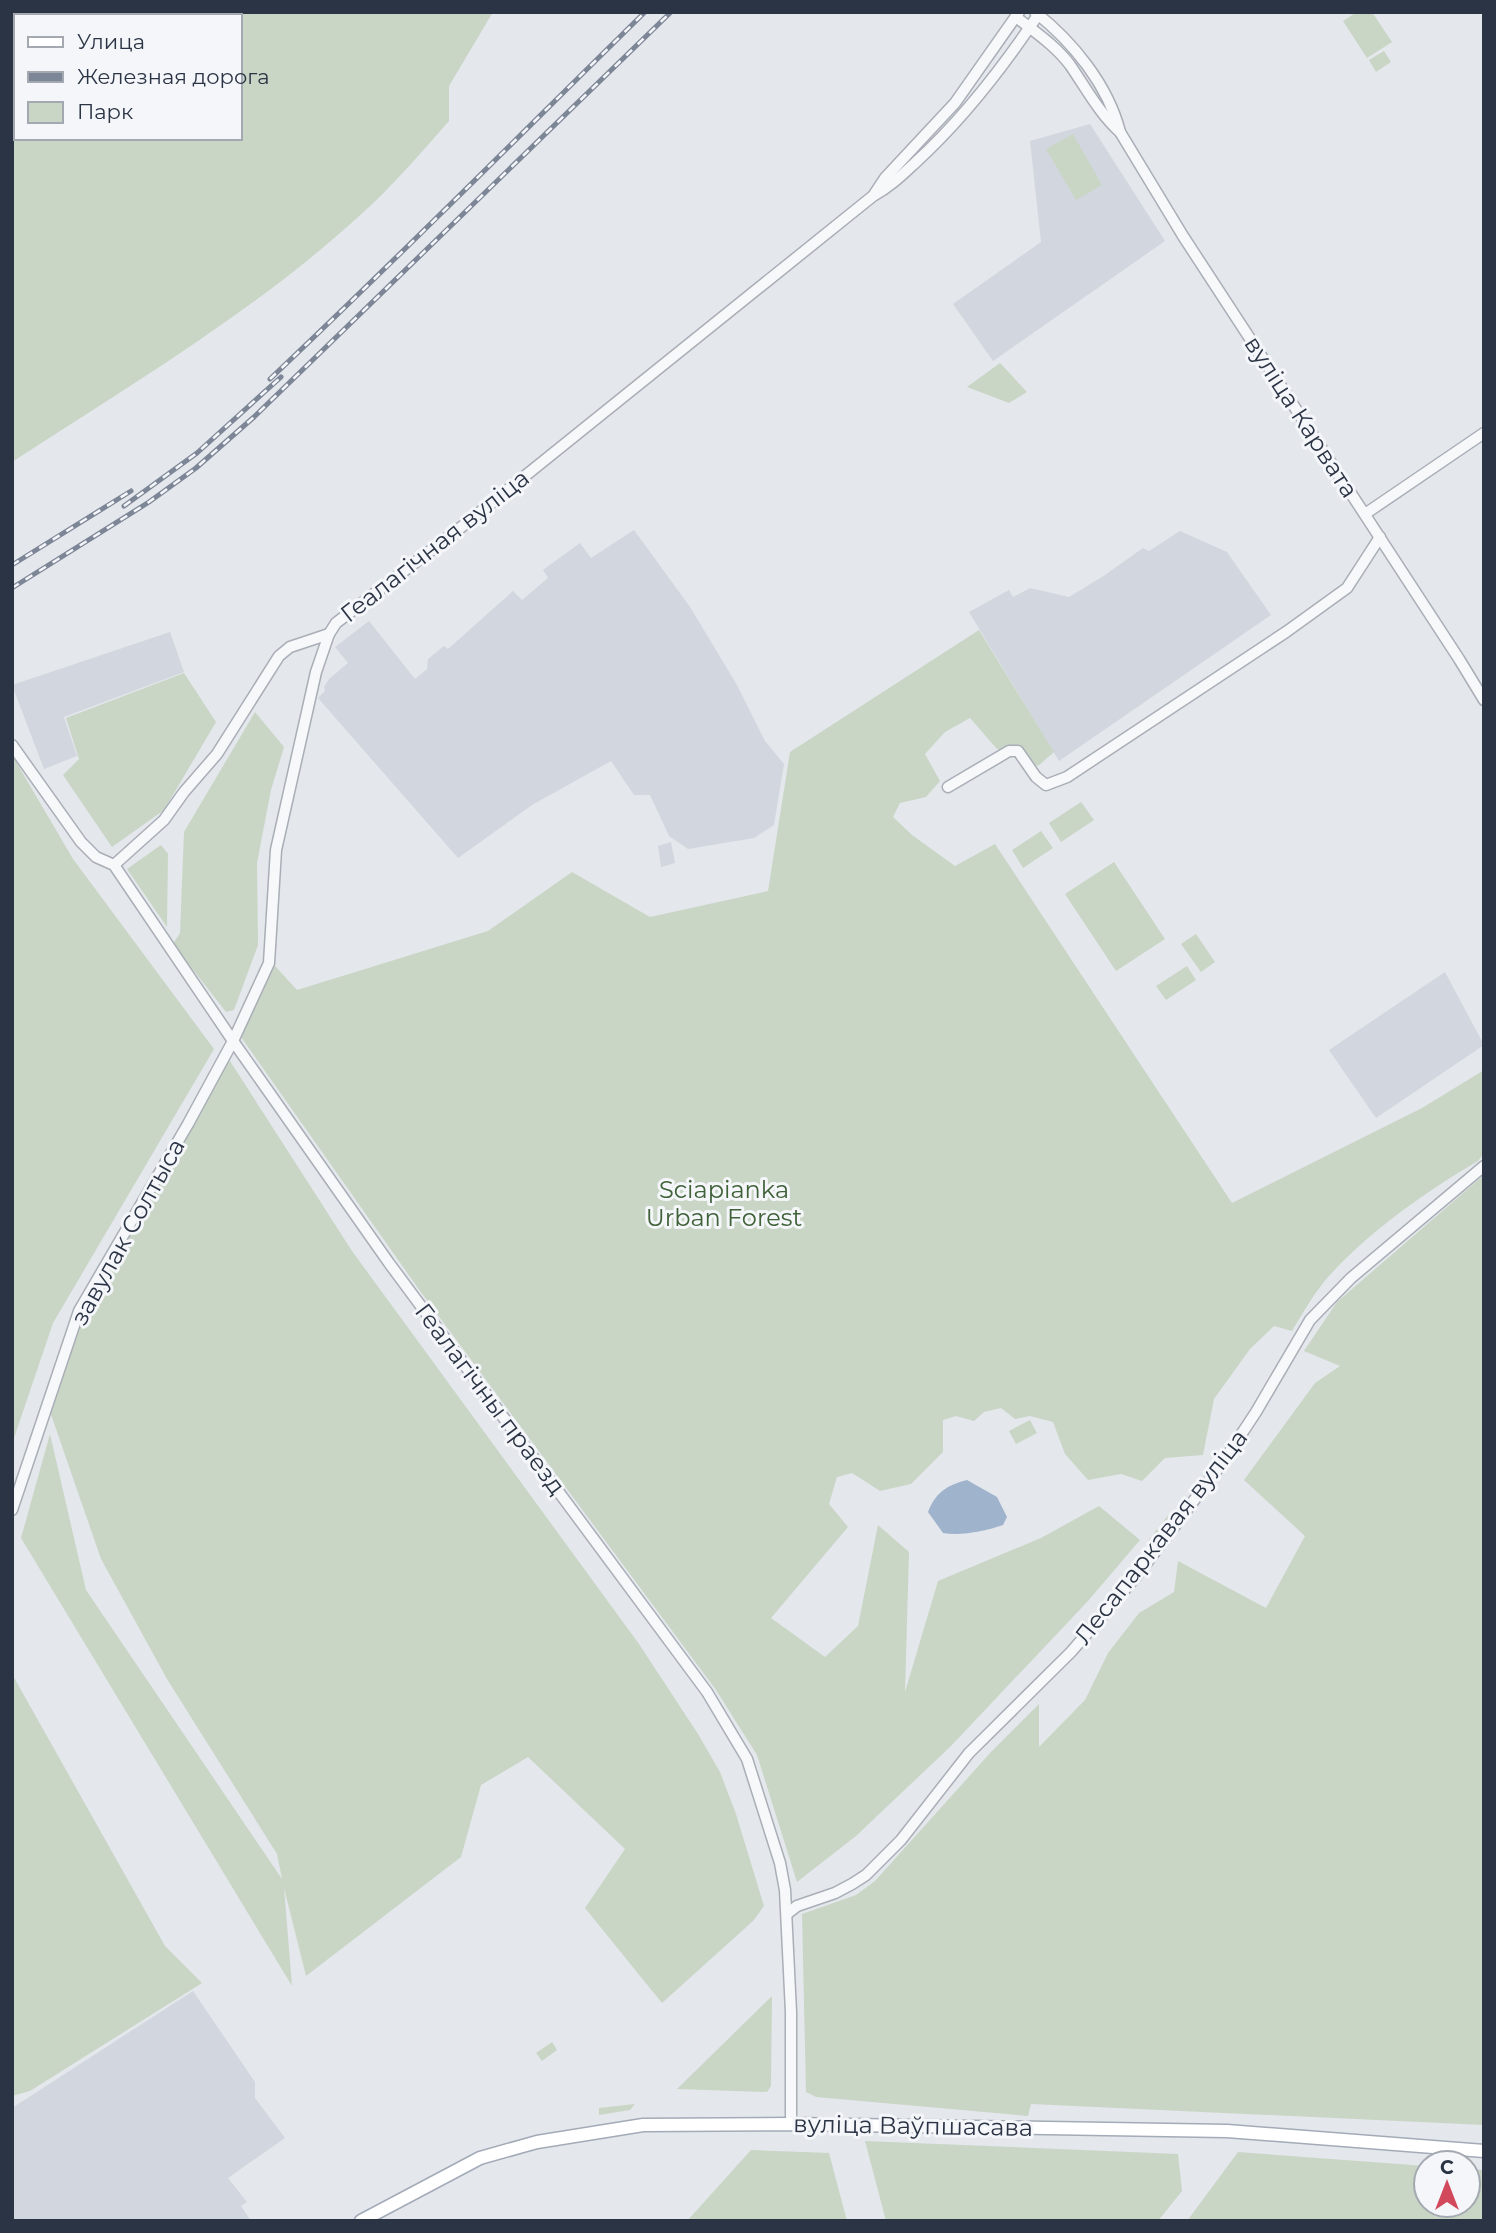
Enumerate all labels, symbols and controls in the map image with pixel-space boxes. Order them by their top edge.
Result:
legend [14,14,242,140]
text: Улица [77,29,145,54]
text: Железная дорога [77,64,269,89]
text: Парк [77,99,133,124]
street label: вуліца Карвата [1238,331,1364,503]
street label: Геалагічная вуліца [335,463,535,628]
street label: завулак Солтыса [64,1134,191,1330]
park label: Sciapianka Urban Forest [646,1175,802,1232]
street label: Геалагічны праезд [409,1297,572,1500]
street label: Лесапаркавая вуліца [1068,1424,1253,1650]
street label: вуліца Ваўпшасава [793,2109,1033,2142]
north arrow [1412,2149,1482,2219]
text: С [1440,2156,1454,2179]

